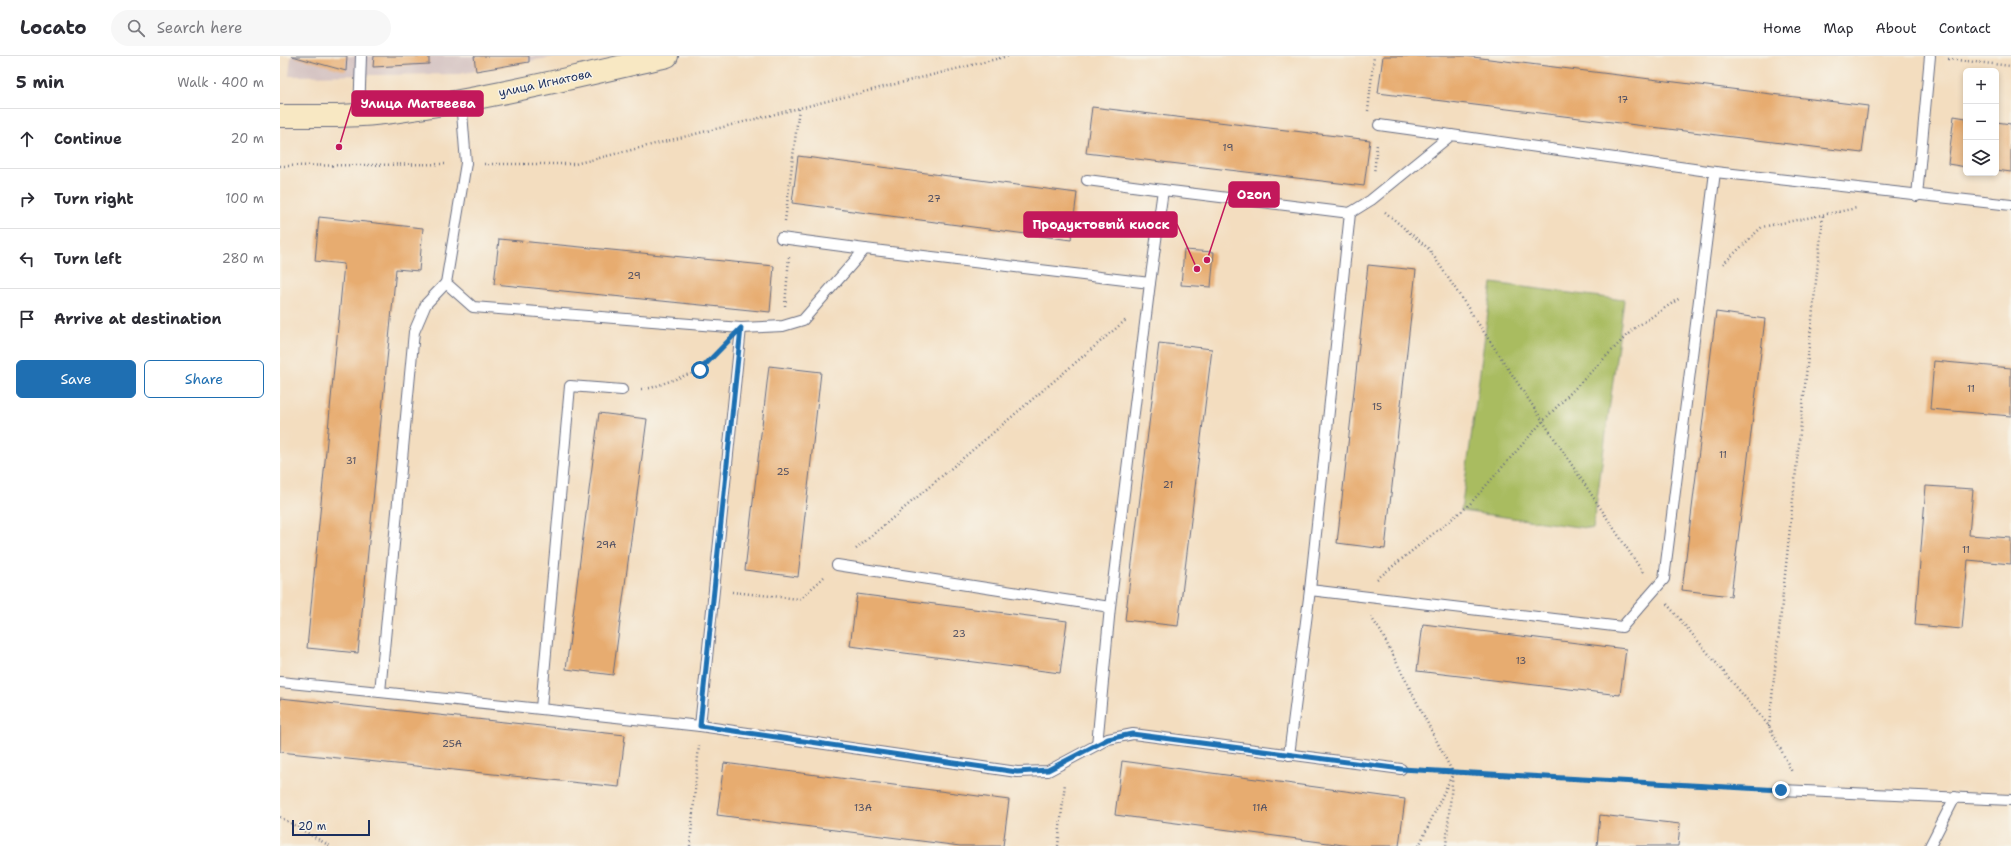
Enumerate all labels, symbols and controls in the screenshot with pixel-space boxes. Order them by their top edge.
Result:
search box [111,10,391,46]
text: Locato [20,15,87,40]
icon: search [125,17,147,39]
text: Search here [157,18,242,38]
text: Home [1763,19,1802,37]
text: Map [1824,19,1854,37]
text: About [1876,19,1917,37]
text: Contact [1939,19,1991,37]
street label: улица Игнатова [497,65,593,101]
map controls [1963,68,1999,176]
button: + [1963,68,1999,104]
text: 5 min [16,71,64,93]
text: Walk · 400 m [177,74,264,91]
callout: Улица Матвеева [352,91,483,116]
house number: 17 [1618,93,1628,106]
text: Улица Матвеева [360,95,476,112]
button: − [1963,104,1999,140]
icon: ahead [16,128,38,150]
text: Continue [54,129,122,149]
text: 20 m [231,130,264,147]
button: layers [1963,140,1999,176]
house number: 19 [1223,141,1233,154]
callout: Ozon [1229,182,1279,207]
text: Ozon [1237,186,1271,203]
icon: right [16,188,38,210]
text: Turn right [54,189,134,209]
text: 100 m [225,190,264,207]
house number: 27 [927,192,941,205]
callout: Продуктовый киоск [1024,212,1177,237]
text: Продуктовый киоск [1032,216,1170,233]
icon: left [16,248,38,270]
text: Turn left [54,249,122,269]
text: 280 m [222,250,264,267]
house number: 29 [627,269,641,282]
icon: arrive [16,308,38,330]
text: Arrive at destination [54,309,222,329]
button: Save [16,360,136,398]
button: Share [144,360,264,398]
route start [691,361,709,379]
house number: 11 [1967,382,1975,395]
house number: 15 [1372,400,1382,413]
house number: 11 [1719,448,1727,461]
house number: 31 [346,454,356,467]
house number: 25 [777,465,789,478]
house number: 21 [1163,478,1173,491]
house number: 29А [596,538,616,551]
house number: 11 [1962,543,1970,556]
house number: 23 [952,627,966,640]
house number: 13 [1516,654,1526,667]
house number: 25А [442,737,462,750]
route end [1772,781,1790,799]
house number: 13А [854,801,872,814]
house number: 11А [1252,801,1268,814]
scale bar [292,818,370,837]
text: 20 m [298,819,326,834]

